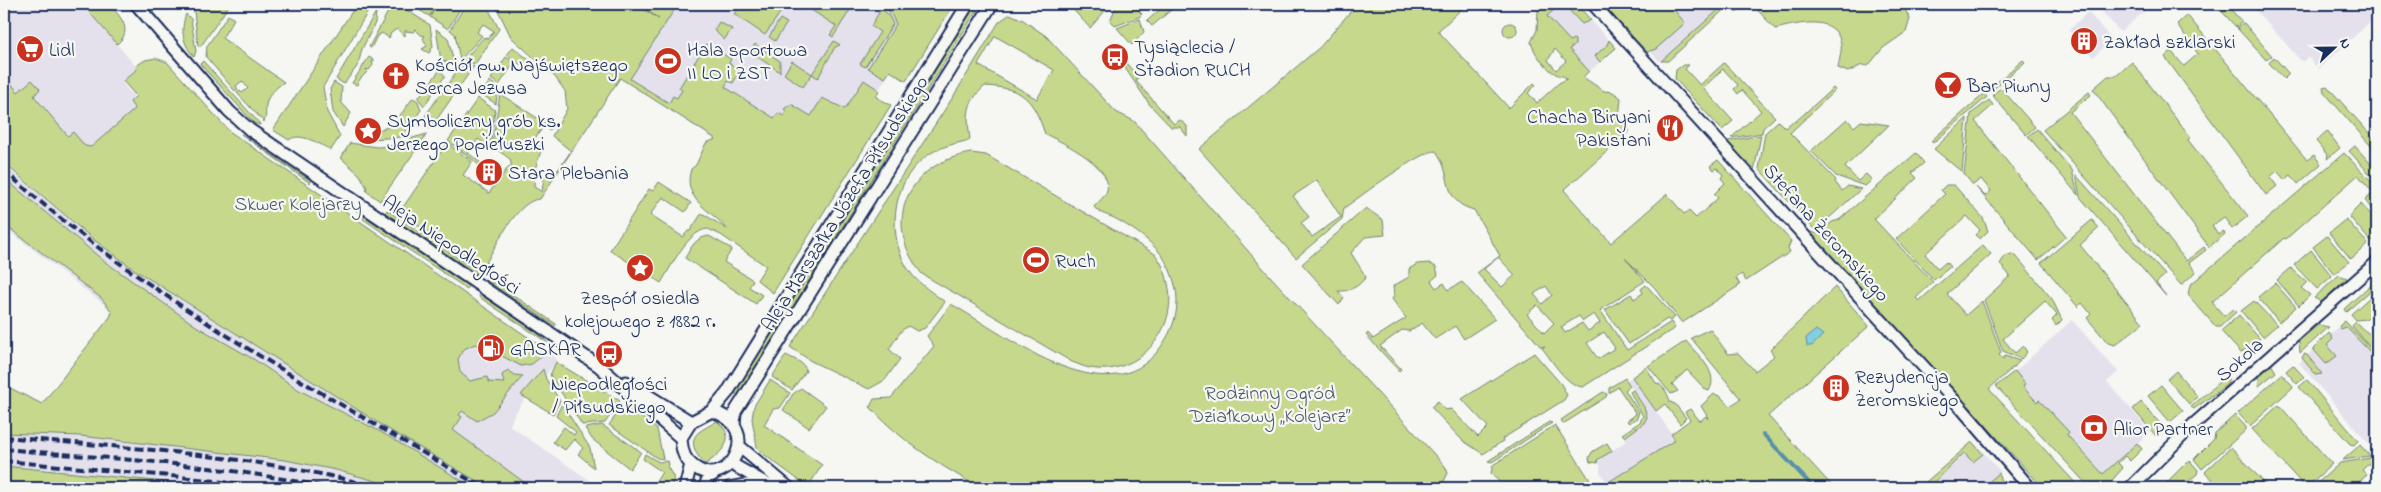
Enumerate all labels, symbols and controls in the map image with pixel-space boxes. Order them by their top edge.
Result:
north arrow [2308,22,2358,72]
building icon: Zakład szklarski [2069,26,2099,56]
place label: Zakład szklarski [2103,29,2236,58]
supermarket icon: Lidl [15,34,45,64]
place label: Tysiąclecia / Stadion RUCH [1134,34,1251,86]
text: N [2333,35,2356,52]
place label: Lidl [49,37,75,66]
place label: Hala sportowa II LO i ZST [687,37,807,89]
bus stop icon: Tysiąclecia / Stadion RUCH [1100,42,1130,72]
sports icon: Hala sportowa II LO i ZST [653,46,683,76]
place label: Kościół pw. Najświętszego Serca Jezusa [415,52,628,104]
church icon: Kościół pw. Najświętszego Serca Jezusa [381,61,411,91]
bar icon: Bar Piwny [1933,70,1963,100]
street label: Aleja Marszałka Józefa Piłsudskiego [755,71,938,338]
place label: Bar Piwny [1966,73,2051,102]
place label: Chacha Biryani Pakistani [1527,104,1651,156]
place label: Symboliczny grób ks. Jerzego Popiełuszki [387,108,561,161]
restaurant icon: Chacha Biryani Pakistani [1655,113,1685,143]
place icon: Symboliczny grób ks. Jerzego Popiełuszki [353,116,383,146]
building icon: Stara Plebania [474,157,504,187]
street label: Stefana Żeromskiego [1754,158,1895,310]
place label: Stara Plebania [508,160,629,189]
street label: Aleja Niepodległości [375,189,526,304]
park label: Skwer Kolejarzy [234,191,362,220]
sports icon: Ruch [1021,245,1051,275]
place label: Ruch [1055,248,1096,277]
place icon: Zespół osiedla kolejowego z 1882 r. [625,253,655,283]
place label: Zespół osiedla kolejowego z 1882 r. [564,285,716,338]
street label: Sokola [2210,332,2271,390]
fuel station icon: GASKAR [476,333,506,363]
place label: GASKAR [510,336,582,365]
bus stop icon: Niepodległości / Piłsudskiego [594,339,624,369]
place label: Rezydencja Żeromskiego [1855,364,1958,417]
place label: Niepodległości / Piłsudskiego [551,371,667,424]
building icon: Rezydencja Żeromskiego [1821,373,1851,403]
park label: Rodzinny Ogród Działkowy „Kolejarz” [1189,380,1351,432]
bank icon: Alior Partner [2079,413,2109,443]
place label: Alior Partner [2113,416,2214,445]

